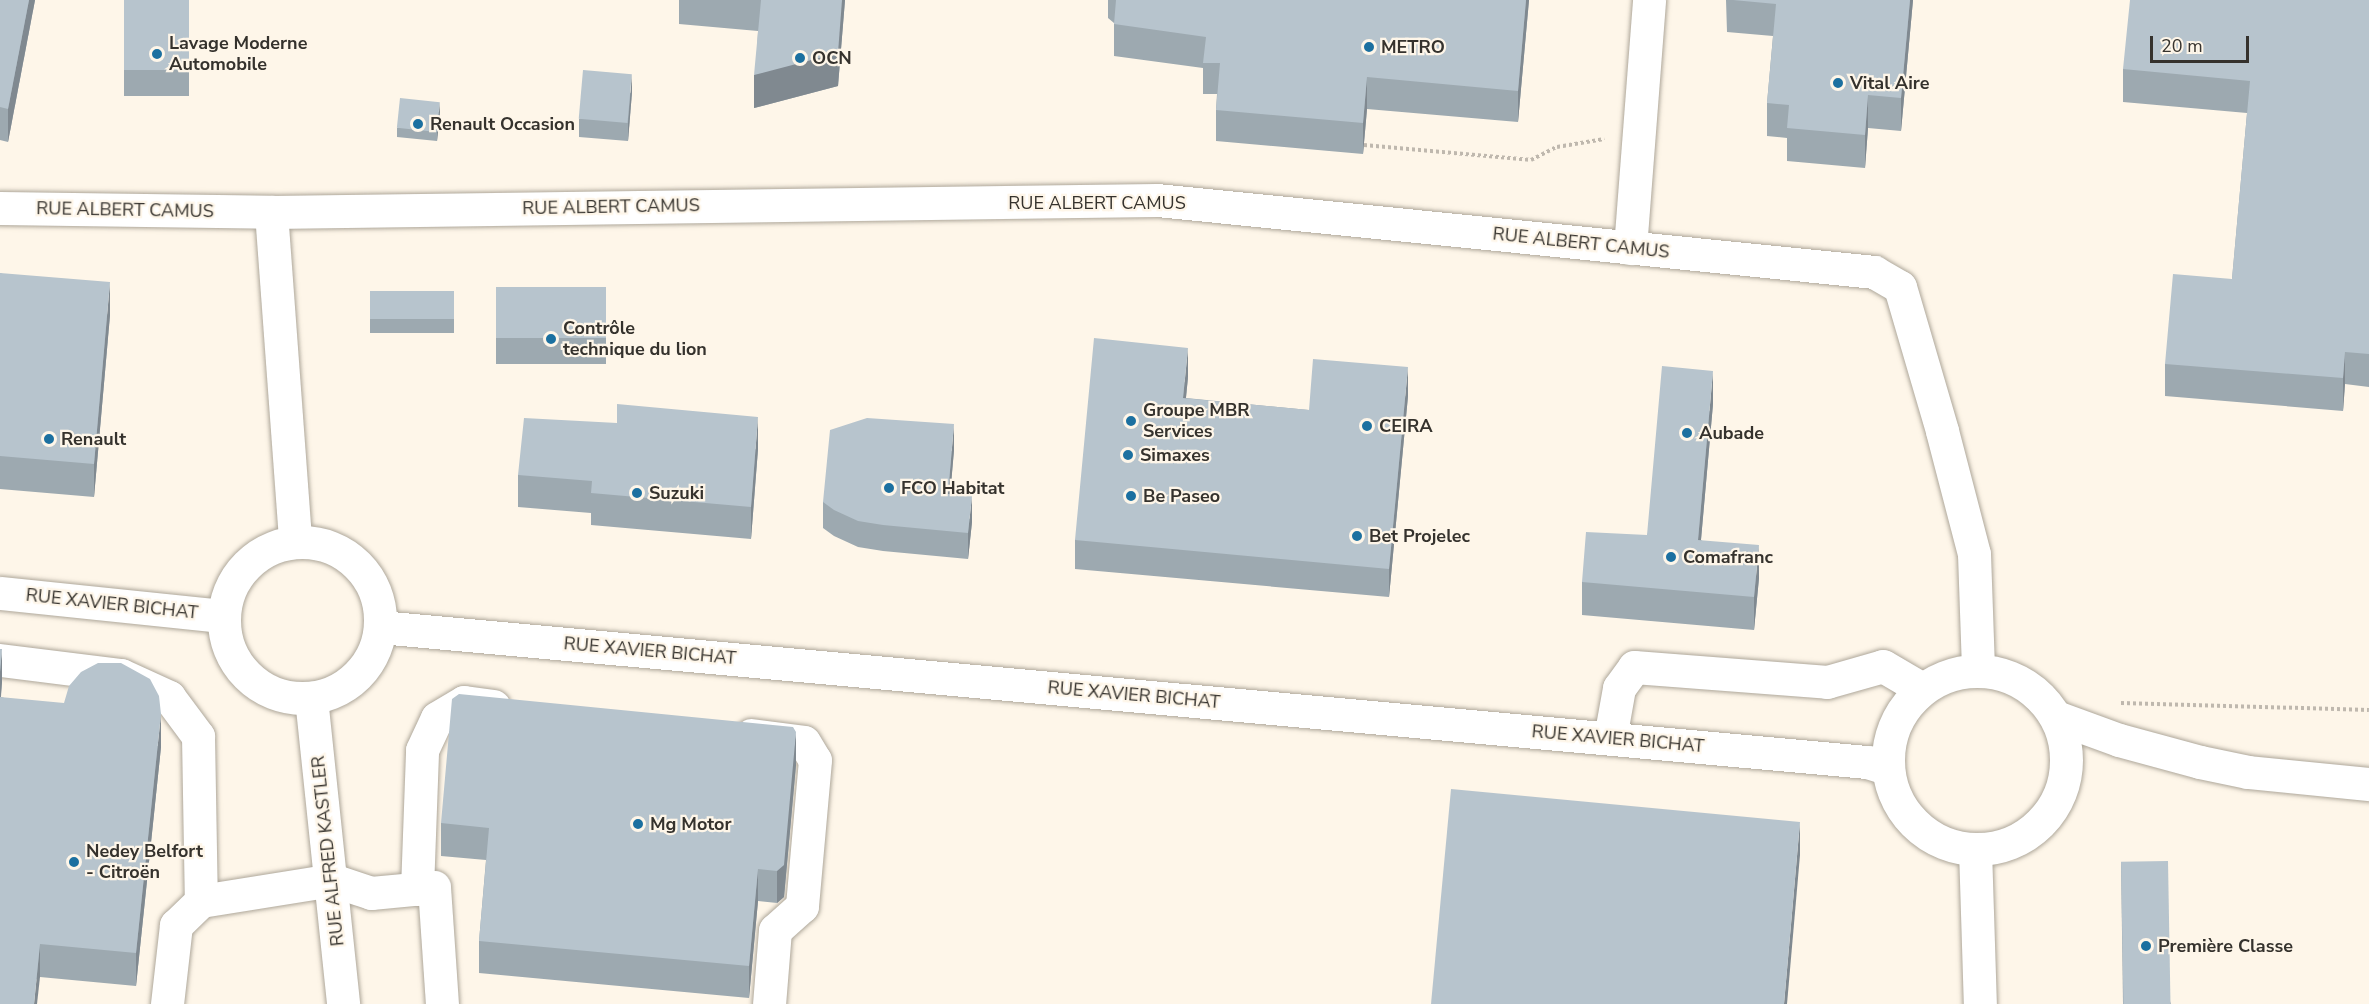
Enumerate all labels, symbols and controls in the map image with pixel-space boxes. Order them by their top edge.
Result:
scale bar [2153,24,2252,62]
place label: Lavage Moderne Automobile [169,33,307,76]
text: 20 m [2161,34,2203,58]
place label: METRO [1381,36,1445,58]
marker: METRO [1362,40,1376,54]
marker: Lavage Moderne Automobile [150,47,164,61]
place label: OCN [812,47,852,69]
marker: OCN [793,51,807,65]
place label: Vital Aire [1850,72,1929,94]
marker: Vital Aire [1831,76,1845,90]
place label: Renault Occasion [430,113,575,135]
marker: Renault Occasion [411,117,425,131]
street label: RUE ALBERT CAMUS [1008,192,1186,214]
street label: RUE ALBERT CAMUS [522,195,700,219]
street label: RUE ALBERT CAMUS [36,198,214,222]
street label: RUE ALBERT CAMUS [1492,223,1670,263]
place label: Contrôle technique du lion [563,318,707,360]
marker: Contrôle technique du lion [544,332,558,346]
place label: Groupe MBR Services [1143,400,1250,442]
marker: Groupe MBR Services [1124,414,1138,428]
place label: CEIRA [1379,415,1433,437]
marker: CEIRA [1360,419,1374,433]
place label: Aubade [1699,422,1764,444]
marker: Aubade [1680,426,1694,440]
place label: Renault [61,428,126,450]
marker: Renault [42,432,56,446]
place label: Simaxes [1140,444,1210,466]
marker: Simaxes [1121,448,1135,462]
place label: FCO Habitat [901,477,1004,499]
marker: FCO Habitat [882,481,896,495]
place label: Suzuki [649,482,704,504]
place label: Be Paseo [1143,485,1220,507]
marker: Suzuki [630,486,644,500]
marker: Be Paseo [1124,489,1138,503]
place label: Bet Projelec [1369,525,1470,547]
marker: Bet Projelec [1350,529,1364,543]
place label: Comafranc [1683,546,1773,568]
marker: Comafranc [1664,550,1678,564]
street label: RUE XAVIER BICHAT [25,584,199,624]
street label: RUE XAVIER BICHAT [563,633,737,669]
street label: RUE XAVIER BICHAT [1047,677,1221,713]
street label: RUE XAVIER BICHAT [1531,721,1705,757]
street label: RUE ALFRED KASTLER [307,755,349,947]
place label: Mg Motor [650,813,732,835]
marker: Mg Motor [631,817,645,831]
place label: Nedey Belfort - Citroën [86,841,203,884]
marker: Nedey Belfort - Citroën [67,855,81,869]
place label: Première Classe [2158,935,2293,957]
marker: Première Classe [2139,939,2153,953]

